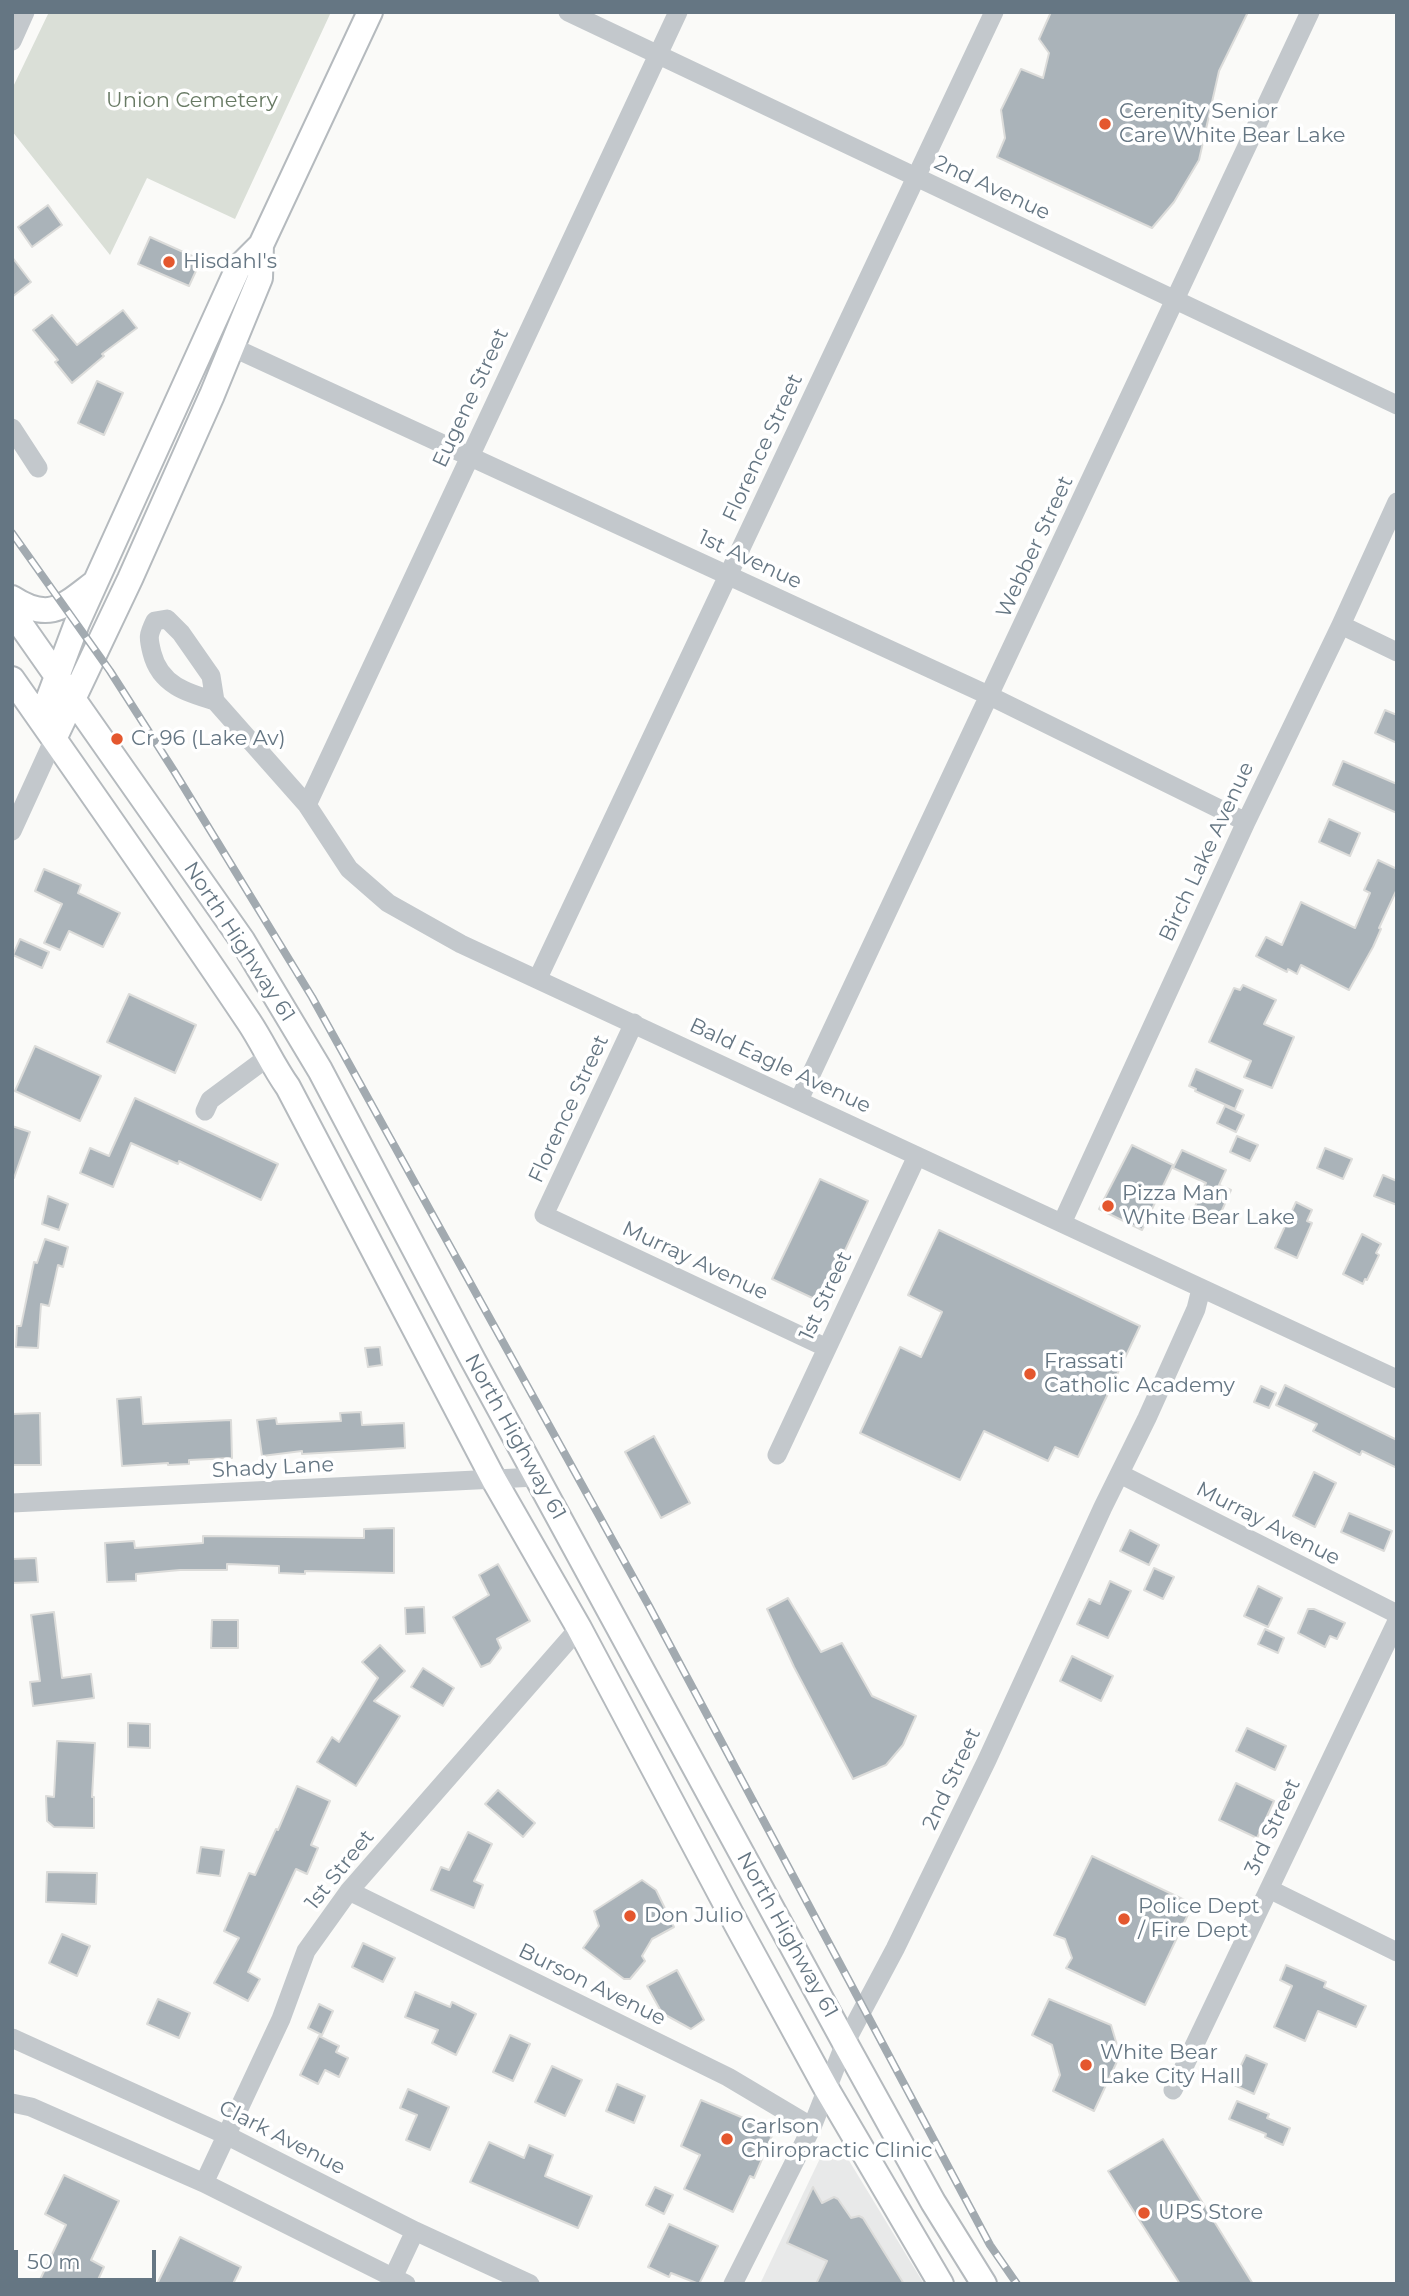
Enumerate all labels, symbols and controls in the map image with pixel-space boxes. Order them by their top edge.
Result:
park label: Union Cemetery [106,88,278,114]
place label: Cerenity Senior Care White Bear Lake [1119,99,1345,149]
marker: Cerenity Senior Care White Bear Lake [1097,116,1113,132]
street label: 2nd Avenue [930,150,1054,226]
place label: Hisdahl's [183,249,277,275]
marker: Hisdahl's [161,254,177,270]
street label: Eugene Street [428,324,514,472]
street label: Florence Street [718,370,808,526]
street label: Webber Street [991,472,1079,622]
street label: 1st Avenue [694,525,806,595]
place label: Cr 96 (Lake Av) [131,726,286,752]
marker: Cr 96 (Lake Av) [109,731,125,747]
street label: Birch Lake Avenue [1154,758,1260,946]
street label: North Highway 61 [178,857,300,1027]
street label: Bald Eagle Avenue [685,1013,875,1119]
street label: Florence Street [524,1031,614,1187]
place label: Pizza Man White Bear Lake [1122,1181,1295,1231]
marker: Pizza Man White Bear Lake [1100,1198,1116,1214]
street label: Murray Avenue [618,1216,772,1306]
street label: 1st Street [794,1247,858,1345]
place label: Frassati Catholic Academy [1044,1349,1235,1399]
street label: North Highway 61 [459,1350,571,1524]
marker: Frassati Catholic Academy [1022,1366,1038,1382]
street label: Shady Lane [211,1452,335,1484]
street label: Murray Avenue [1192,1477,1344,1571]
street label: 2nd Street [917,1724,987,1834]
street label: 3rd Street [1240,1775,1306,1879]
street label: 1st Street [300,1825,380,1915]
street label: North Highway 61 [731,1848,843,2022]
place label: Police Dept / Fire Dept [1138,1894,1260,1944]
place label: Don Julio [644,1903,743,1929]
marker: Don Julio [622,1908,638,1924]
marker: Police Dept / Fire Dept [1116,1911,1132,1927]
street label: Burson Avenue [514,1938,670,2032]
place label: White Bear Lake City Hall [1100,2040,1241,2090]
marker: White Bear Lake City Hall [1078,2057,1094,2073]
street label: Clark Avenue [215,2095,349,2181]
place label: Carlson Chiropractic Clinic [741,2114,933,2164]
marker: Carlson Chiropractic Clinic [719,2131,735,2147]
place label: UPS Store [1158,2200,1263,2226]
marker: UPS Store [1136,2205,1152,2221]
scale bar [18,2236,159,2280]
text: 50 m [27,2249,81,2274]

